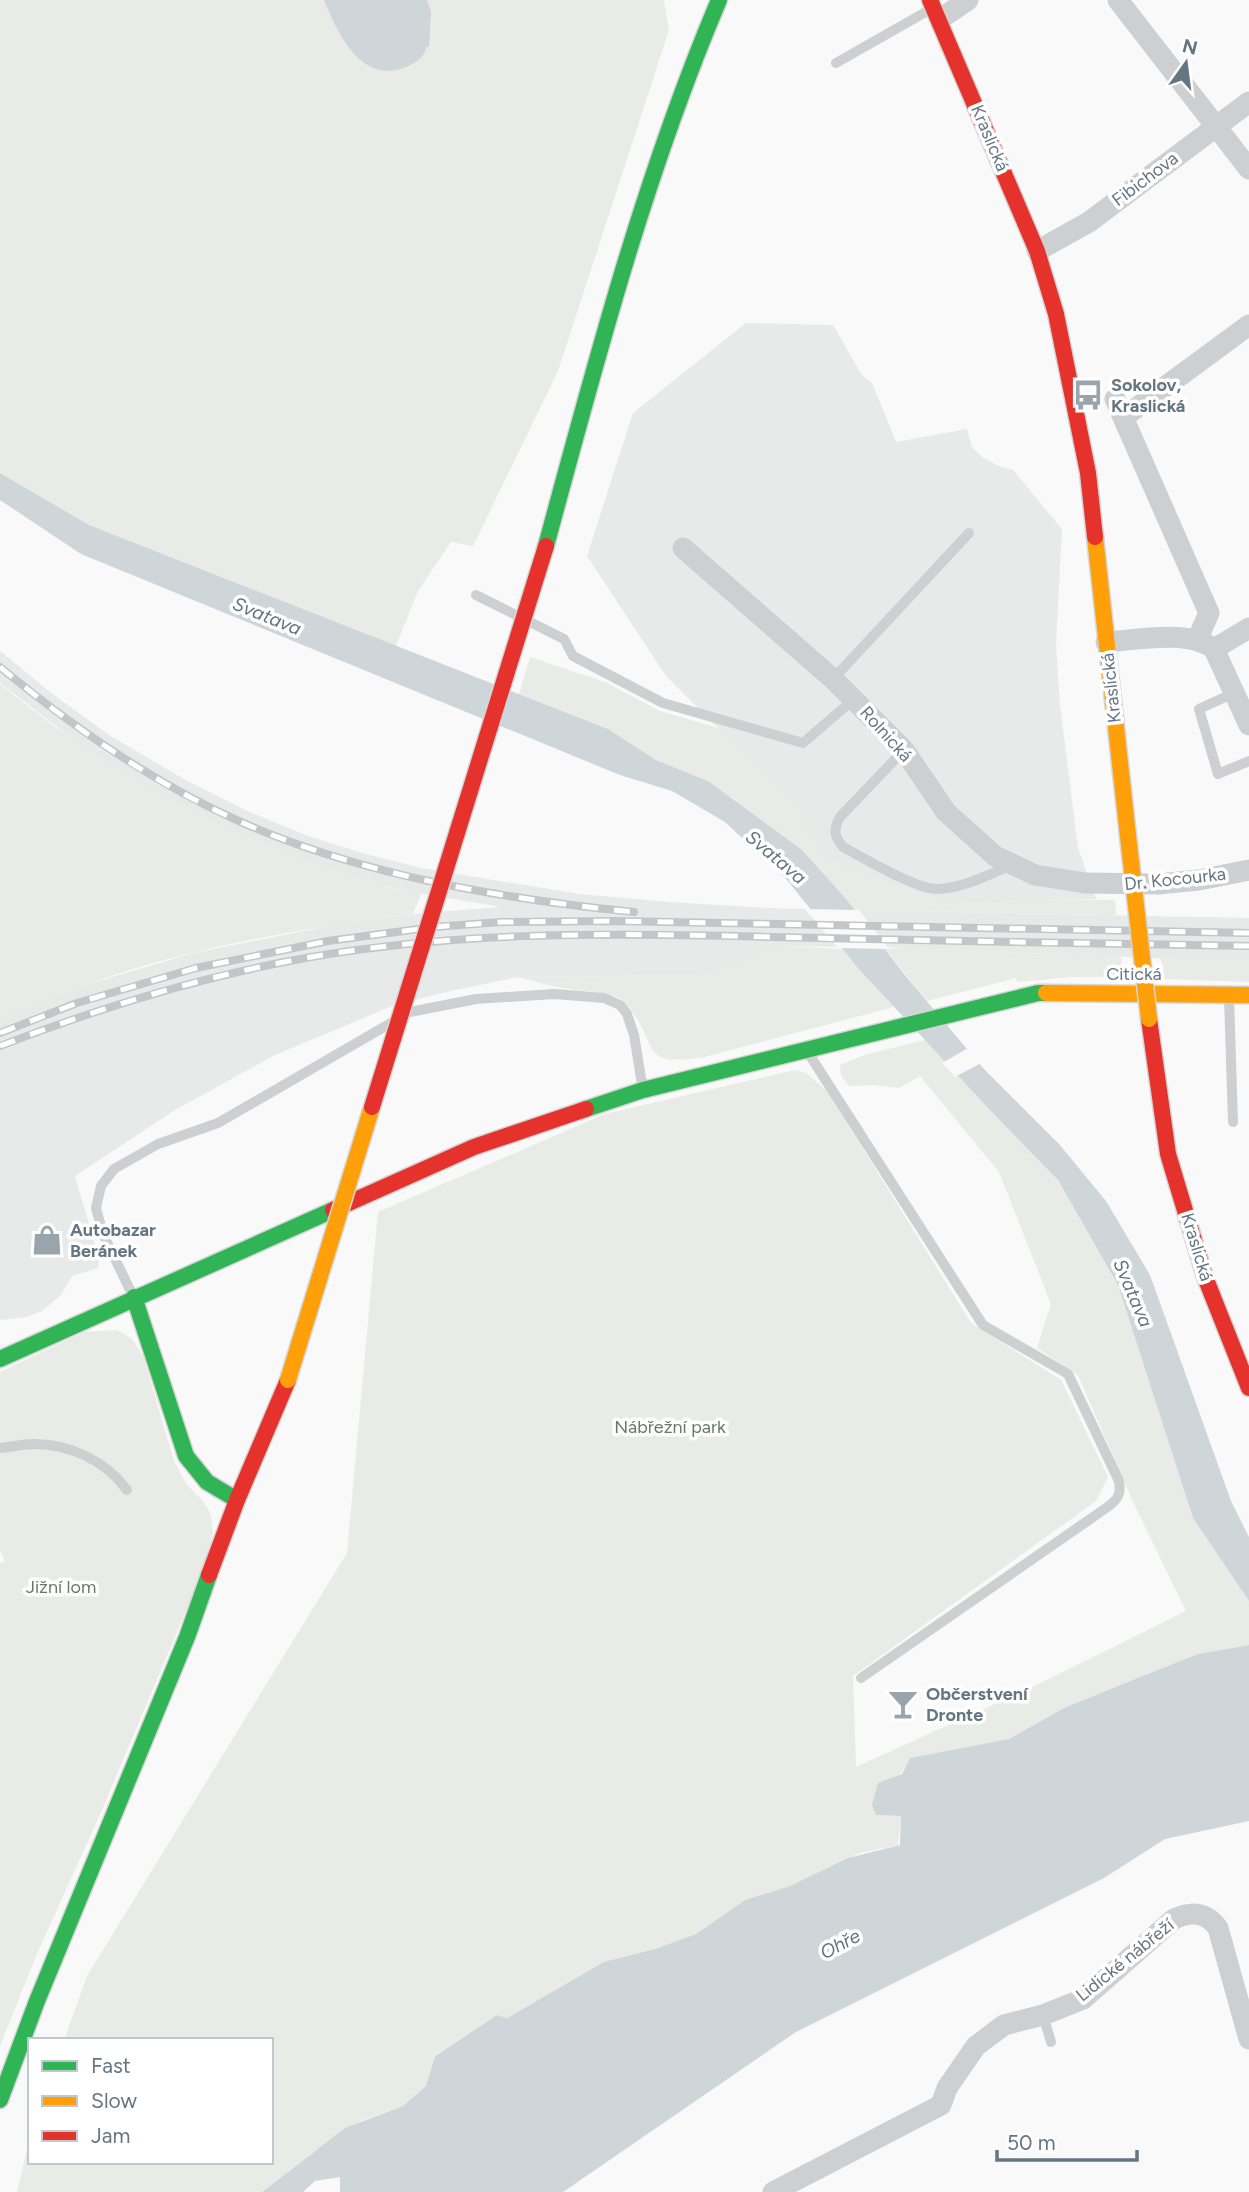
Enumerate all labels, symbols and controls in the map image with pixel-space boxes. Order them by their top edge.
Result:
north arrow [1151,28,1221,98]
text: N [1180,34,1200,60]
street label: Kraslická [966,101,1014,175]
street label: Fibichova [1108,147,1182,211]
place label: Sokolov, Kraslická [1111,374,1185,417]
bus stop icon: Sokolov, Kraslická [1071,378,1105,412]
water label: Svatava [229,592,305,640]
street label: Kraslická [1096,652,1126,724]
street label: Rolnická [855,702,917,766]
water label: Svatava [741,825,811,889]
street label: Dr. Kocourka [1123,863,1227,895]
street label: Citická [1106,963,1162,985]
street label: Kraslická [1176,1210,1218,1284]
place label: Autobazar Beránek [70,1219,156,1262]
shop icon: Autobazar Beránek [30,1223,64,1257]
water label: Svatava [1108,1255,1158,1331]
park label: Nábřežní park [614,1416,726,1438]
park label: Jižní lom [26,1576,96,1598]
place label: Občerstvení Dronte [926,1683,1029,1726]
bar icon: Občerstvení Dronte [886,1687,920,1721]
street label: Lidické nábřeží [1072,1913,1179,2006]
water label: Ohře [816,1924,865,1964]
legend [28,2038,273,2164]
text: Fast [91,2053,131,2078]
text: Slow [91,2088,137,2113]
scale bar [997,2118,1137,2162]
text: Jam [91,2123,130,2148]
text: 50 m [1007,2130,1056,2155]

